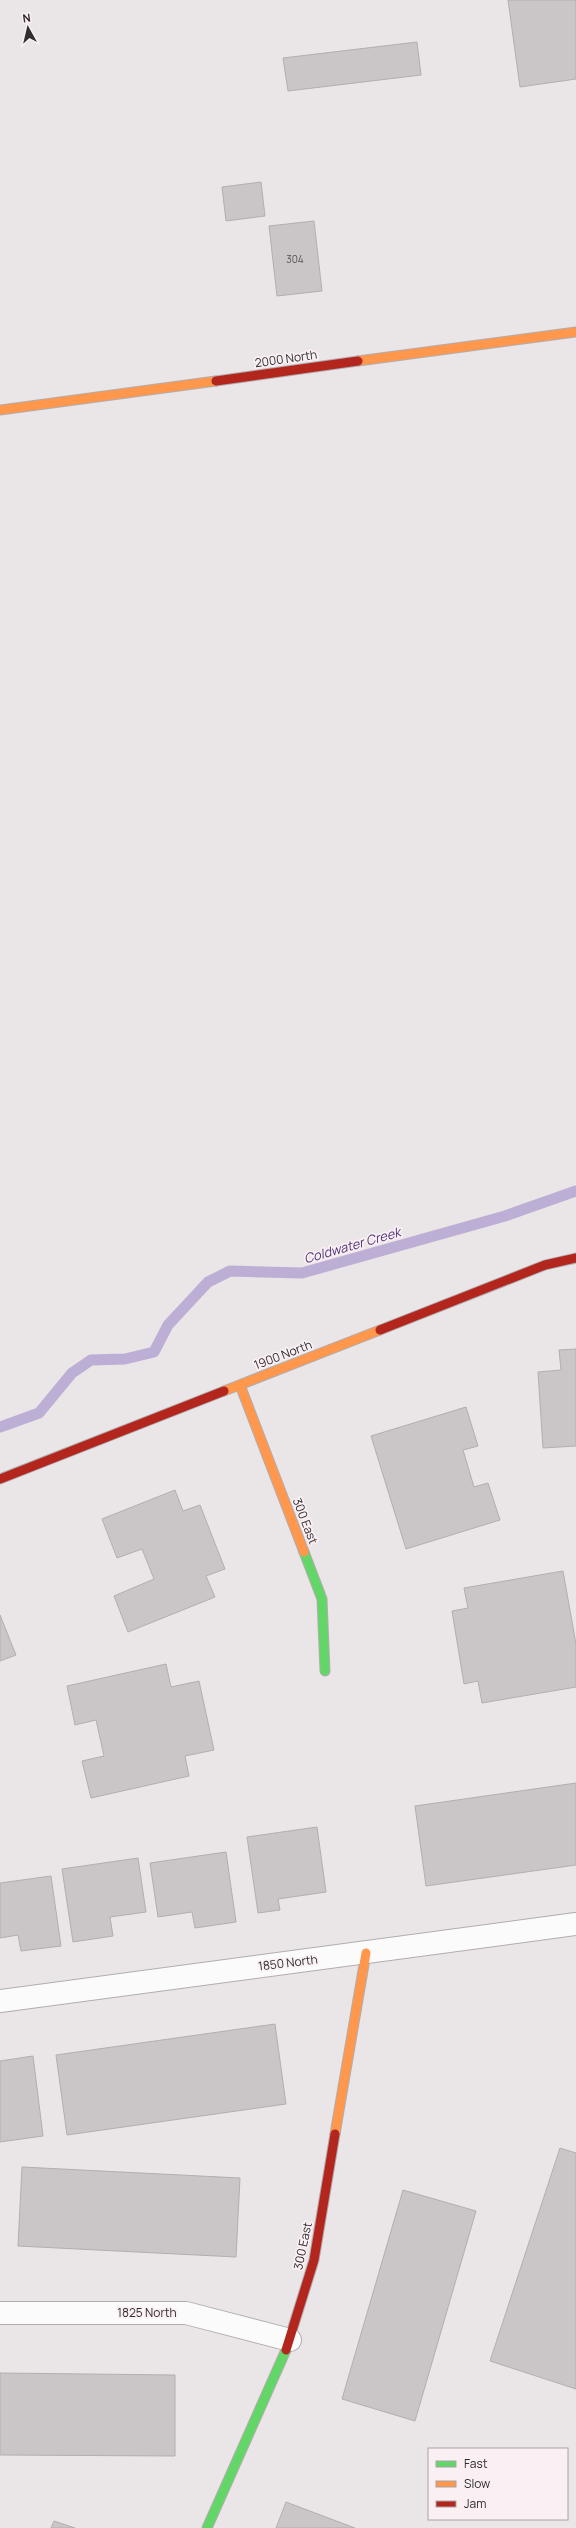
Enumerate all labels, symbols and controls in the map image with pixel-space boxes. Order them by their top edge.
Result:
north arrow [8,8,48,48]
text: N [22,10,32,26]
house number: 304 [286,252,304,266]
street label: 2000 North [254,346,318,371]
water label: Coldwater Creek [302,1222,405,1267]
street label: 1900 North [251,1336,314,1373]
street label: 300 East [289,1495,322,1547]
street label: 1850 North [257,1950,319,1975]
street label: 300 East [289,2220,316,2271]
street label: 1825 North [117,2304,177,2321]
legend [428,2448,568,2520]
text: Fast [464,2455,488,2472]
text: Slow [464,2475,490,2492]
text: Jam [464,2495,486,2512]

